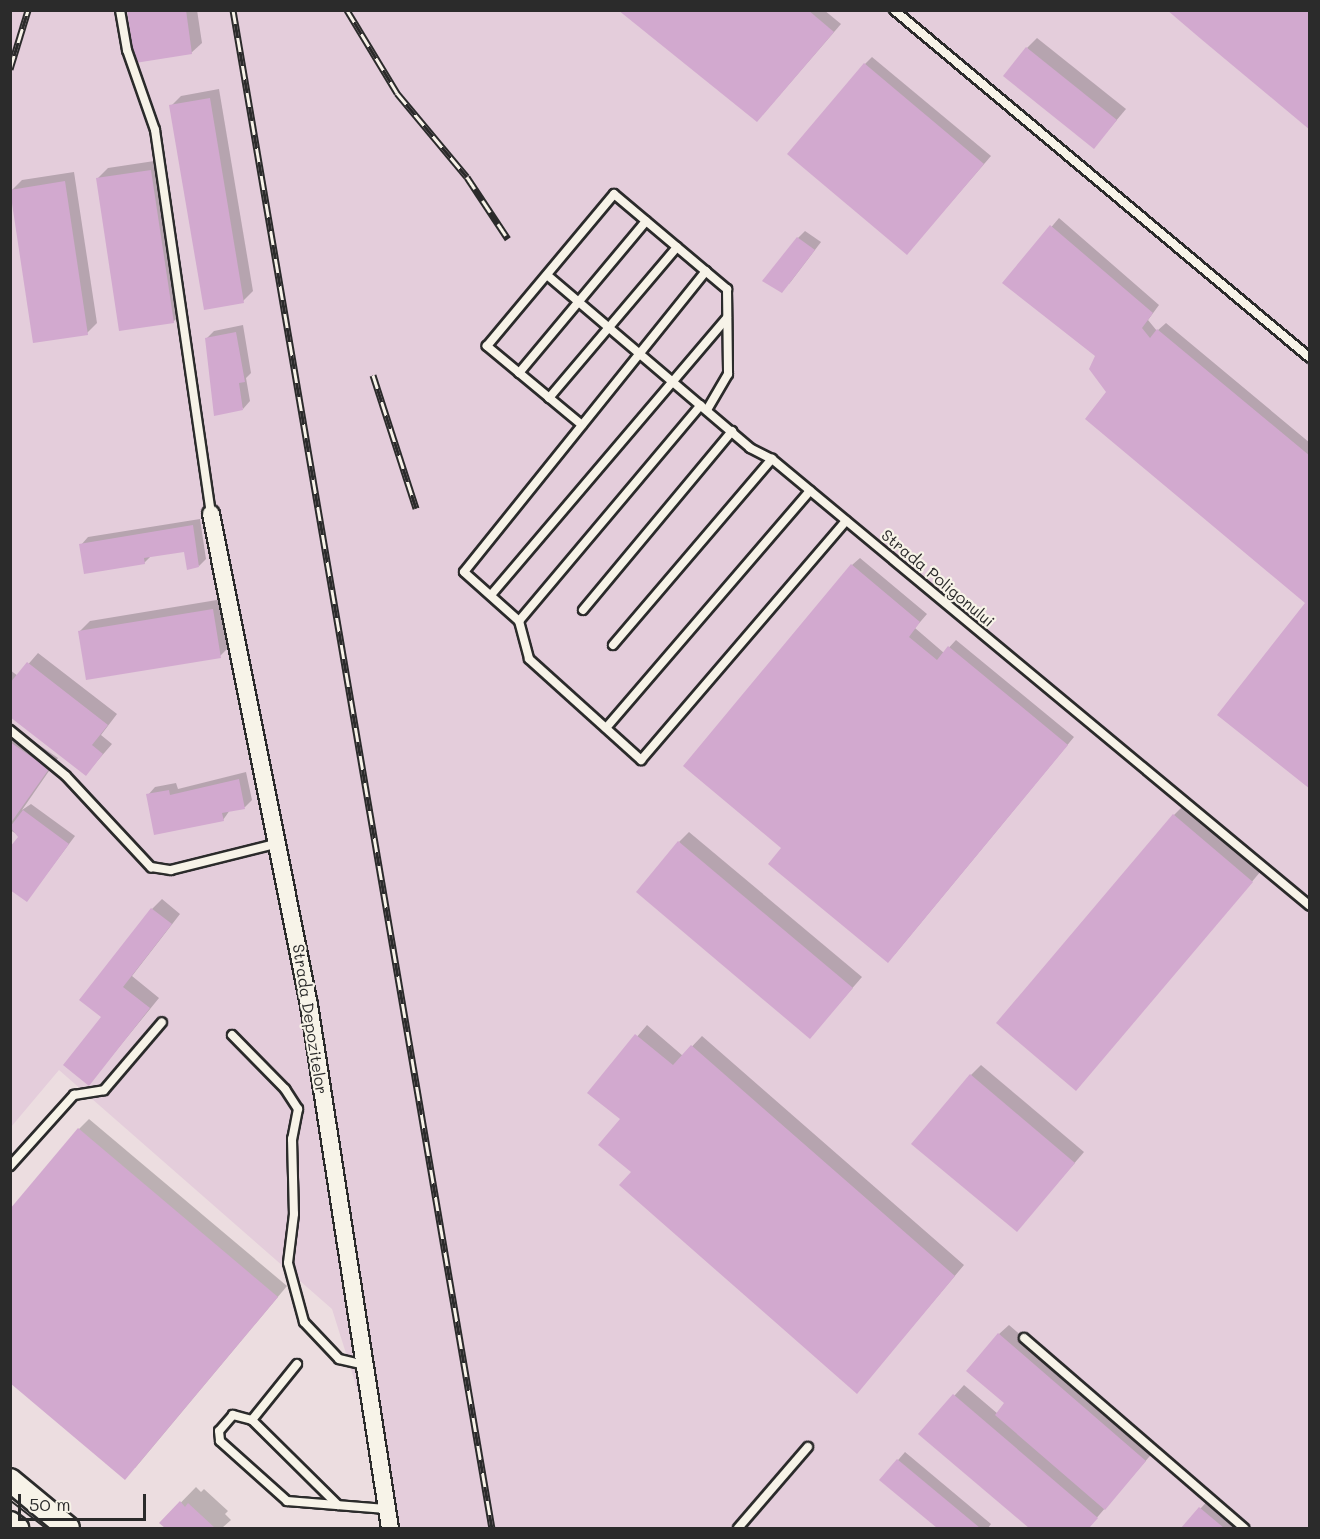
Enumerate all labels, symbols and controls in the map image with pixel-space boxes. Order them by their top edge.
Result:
street label: Strada Poligonului [878,525,998,631]
street label: Strada Depozitelor [289,943,331,1095]
scale bar [21,1482,148,1520]
text: 50 m [29,1492,71,1516]

